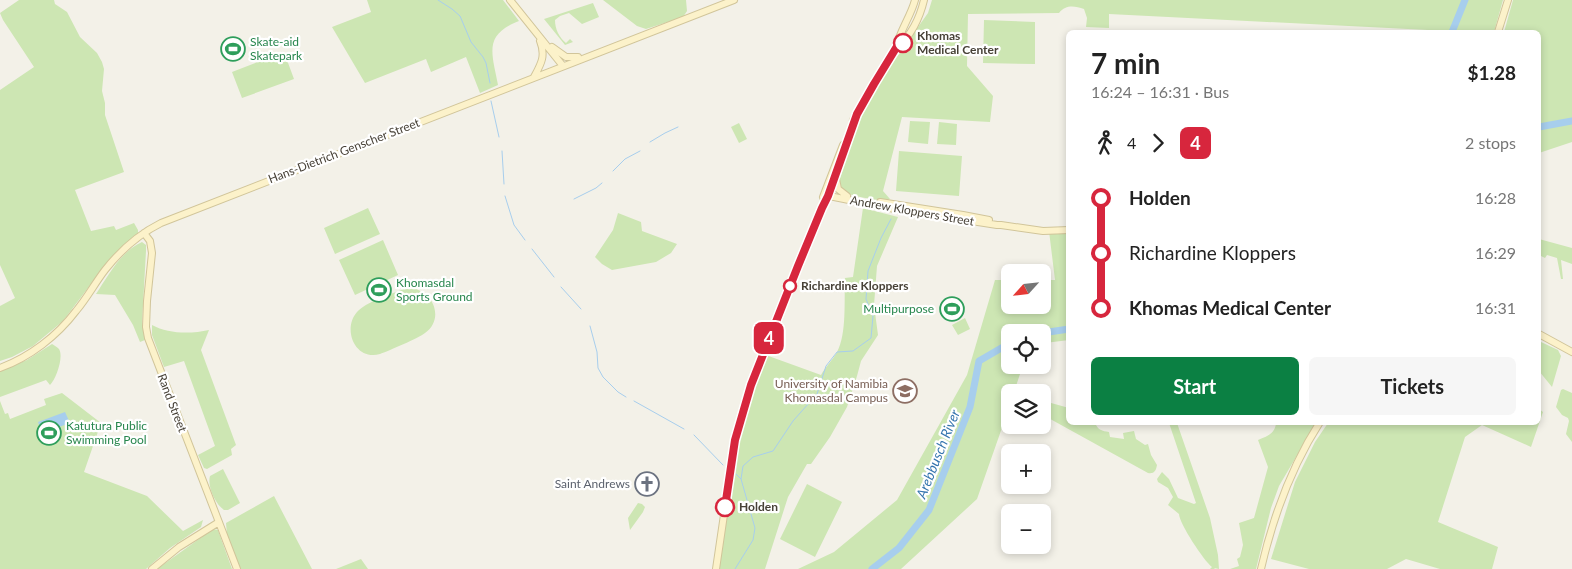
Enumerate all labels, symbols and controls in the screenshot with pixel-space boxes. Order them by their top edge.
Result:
place label: Khomas Medical Center [917,28,999,57]
marker: Khomas Medical Center [893,33,913,53]
place label: Skate-aid Skatepark [250,34,303,63]
sports icon: Skate-aid Skatepark [220,36,246,62]
text: 7 min [1091,46,1160,80]
text: $1.28 [1467,61,1516,84]
text: 16:24 – 16:31 · Bus [1091,82,1229,101]
street label: Hans-Dietrich Genscher Street [266,114,422,186]
icon: walk [1091,129,1119,157]
icon: forward [1144,129,1172,157]
text: 4 [1190,132,1201,154]
text: 4 [1127,133,1136,152]
text: 2 stops [1465,133,1516,152]
text: Holden [1129,186,1191,209]
text: 16:28 [1475,188,1516,207]
street label: Andrew Kloppers Street [849,192,976,229]
text: Richardine Kloppers [1129,241,1296,264]
text: 16:29 [1475,243,1516,262]
north arrow [1001,264,1051,314]
map controls [1001,264,1051,554]
place label: Khomasdal Sports Ground [396,275,473,304]
sports icon: Khomasdal Sports Ground [366,277,392,303]
place label: Richardine Kloppers [801,278,908,293]
marker: Richardine Kloppers [783,279,797,293]
sports icon: Multipurpose [939,296,965,322]
text: Khomas Medical Center [1129,296,1331,319]
text: 16:31 [1475,298,1516,317]
place label: Multipurpose [863,301,934,316]
line badge: 4 [753,322,785,354]
button: locate [1001,324,1051,374]
text: 4 [764,327,774,349]
button: Start [1091,357,1299,415]
button: Tickets [1309,357,1516,415]
street label: Rand Street [154,371,191,435]
place label: University of Namibia Khomasdal Campus [775,376,888,405]
school or university icon: University of Namibia Khomasdal Campus [892,378,918,404]
button: layers [1001,384,1051,434]
water label: Arebbusch River [912,407,963,502]
place label: Katutura Public Swimming Pool [66,418,147,447]
sports icon: Katutura Public Swimming Pool [36,420,62,446]
button: + [1001,444,1051,494]
church icon: Saint Andrews [634,471,660,497]
place label: Saint Andrews [555,476,630,491]
marker: Holden [715,497,735,517]
place label: Holden [739,499,778,514]
button: − [1001,504,1051,554]

